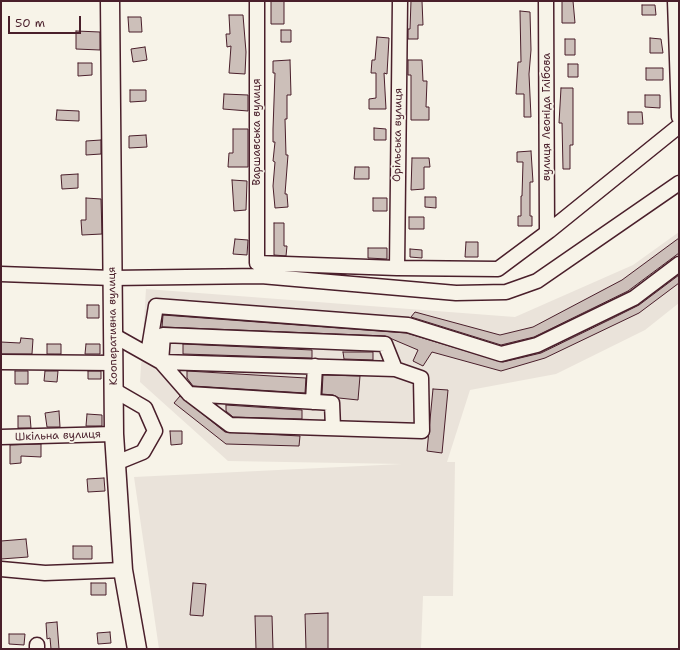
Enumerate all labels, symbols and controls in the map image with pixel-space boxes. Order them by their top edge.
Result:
scale bar [10,8,83,34]
text: 50 m [15,15,45,31]
street label: вулиця Леоніда Глібова [540,53,554,181]
street label: Варшавська вулиця [250,78,264,186]
street label: Орільська вулиця [391,88,405,182]
street label: Кооперативна вулиця [105,267,121,385]
street label: Шкільна вулиця [15,428,101,444]

